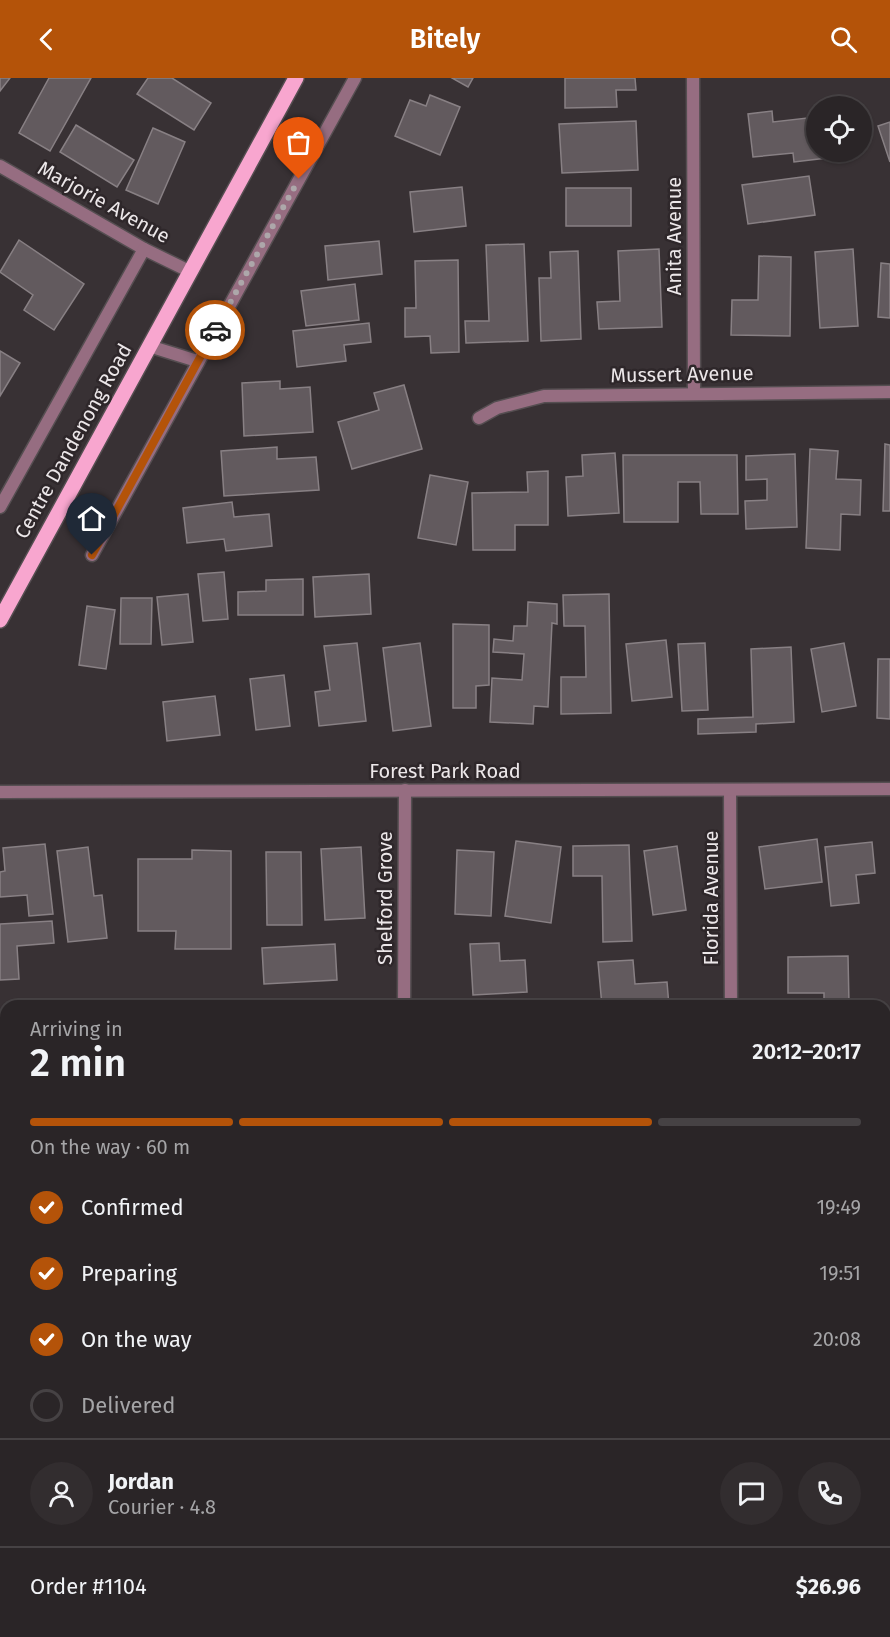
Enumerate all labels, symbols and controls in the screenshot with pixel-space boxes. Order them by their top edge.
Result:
icon: back [30,23,63,56]
text: Bitely [410,23,480,55]
icon: search [827,23,860,56]
map controls [806,96,872,162]
button: locate [806,96,872,162]
pin [273,117,324,179]
icon: bag [282,126,315,159]
street label: Marjorie Avenue [34,156,174,248]
street label: Anita Avenue [662,177,686,295]
courier [185,300,245,360]
icon: car [199,314,232,347]
street label: Centre Dandenong Road [9,339,137,543]
street label: Mussert Avenue [610,361,754,387]
pin [66,493,117,555]
icon: home [75,502,108,535]
street label: Forest Park Road [369,759,521,783]
street label: Shelford Grove [373,831,397,965]
street label: Florida Avenue [699,831,723,965]
text: Arriving in [30,1017,123,1041]
text: 20:12–20:17 [752,1038,861,1065]
text: 2 min [30,1040,126,1086]
text: On the way · 60 m [30,1135,190,1159]
icon: check [30,1191,63,1224]
text: Confirmed [81,1194,184,1221]
text: 19:49 [816,1195,861,1219]
icon: check [30,1257,63,1290]
text: Preparing [81,1260,177,1287]
text: 19:51 [819,1261,861,1285]
icon: check [30,1323,63,1356]
text: On the way [81,1326,192,1353]
text: 20:08 [813,1327,861,1351]
text: Delivered [81,1392,176,1419]
button: person [30,1462,93,1525]
button: chat [720,1462,783,1525]
button: phone [798,1462,861,1525]
text: Jordan [108,1468,174,1495]
text: Courier · 4.8 [108,1495,216,1519]
text: Order #1104 [30,1573,147,1600]
text: $26.96 [796,1573,861,1600]

